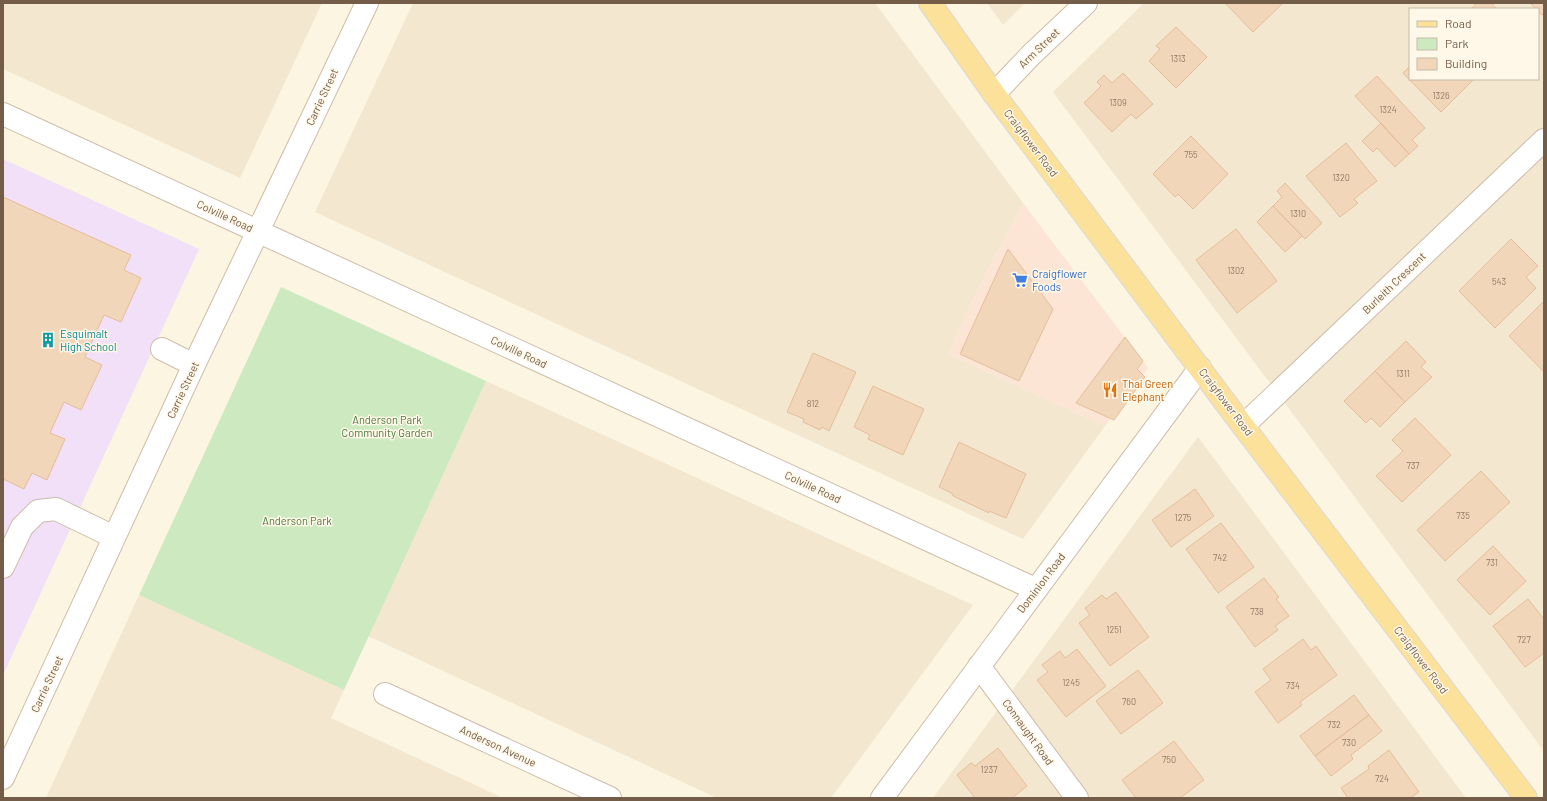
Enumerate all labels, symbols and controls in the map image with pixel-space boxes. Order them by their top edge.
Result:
legend [1409,8,1539,80]
text: Road [1445,16,1472,30]
street label: Arm Street [1015,25,1062,70]
text: Park [1445,36,1469,50]
house number: 1313 [1170,53,1186,64]
text: Building [1445,56,1487,70]
street label: Carrie Street [303,66,340,127]
house number: 1326 [1432,90,1450,101]
house number: 1309 [1109,97,1127,108]
house number: 1324 [1379,104,1397,115]
street label: Craigflower Road [1002,106,1061,179]
house number: 755 [1184,149,1198,160]
house number: 1320 [1332,172,1350,183]
street label: Colville Road [195,197,255,234]
house number: 1310 [1290,208,1306,219]
street label: Burleith Crescent [1359,249,1428,316]
house number: 1302 [1227,265,1245,276]
place label: Craigflower Foods [1032,267,1087,293]
supermarket icon: Craigflower Foods [1011,271,1029,289]
house number: 543 [1492,276,1506,287]
place label: Esquimalt High School [60,327,117,353]
building icon: Esquimalt High School [39,331,57,349]
street label: Colville Road [489,333,549,370]
street label: Carrie Street [164,359,201,420]
street label: Craigflower Road [1197,365,1256,438]
house number: 1311 [1396,368,1410,379]
place label: Thai Green Elephant [1122,377,1173,403]
restaurant icon: Thai Green Elephant [1101,381,1119,399]
house number: 812 [807,398,819,409]
park label: Anderson Park Community Garden [342,413,432,439]
house number: 737 [1406,460,1420,471]
street label: Colville Road [783,468,843,505]
house number: 735 [1456,510,1470,521]
house number: 1275 [1175,512,1192,523]
park label: Anderson Park [262,514,332,527]
street label: Dominion Road [1014,550,1067,615]
house number: 742 [1213,552,1227,563]
house number: 731 [1486,557,1498,568]
house number: 738 [1250,606,1264,617]
street label: Craigflower Road [1392,623,1451,696]
house number: 1251 [1106,624,1122,635]
house number: 727 [1517,634,1531,645]
street label: Carrie Street [28,653,65,714]
house number: 1245 [1062,677,1080,688]
house number: 734 [1286,680,1300,691]
street label: Connaught Road [1000,696,1057,767]
house number: 760 [1122,696,1136,707]
house number: 732 [1327,719,1341,730]
street label: Anderson Avenue [458,722,539,769]
house number: 730 [1342,737,1356,748]
house number: 750 [1162,754,1176,765]
house number: 1237 [981,764,998,775]
house number: 724 [1375,773,1389,784]

